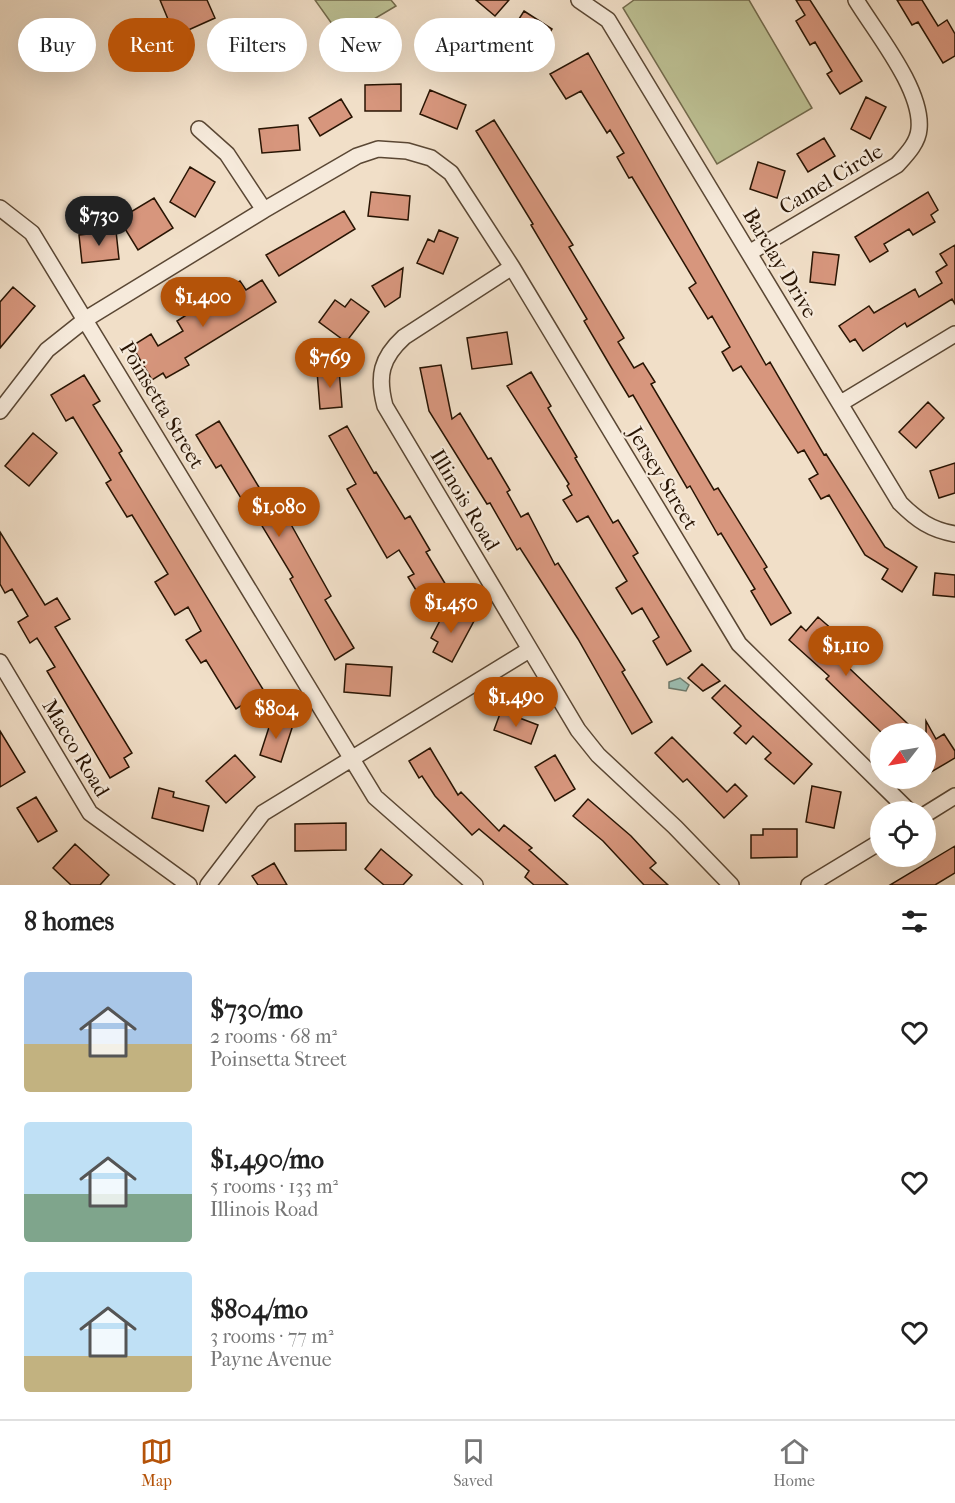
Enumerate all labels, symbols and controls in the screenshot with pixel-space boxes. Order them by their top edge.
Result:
chip: Buy [18,18,96,72]
chip: Rent [108,18,195,72]
chip: Filters [207,18,307,72]
chip: New [319,18,402,72]
chip: Apartment [414,18,555,72]
street label: Camel Circle [775,139,887,219]
pin: $730 [63,196,135,247]
text: $730 [79,204,119,227]
street label: Barclay Drive [738,204,822,322]
pin: $1,400 [154,277,252,328]
text: $1,400 [175,285,231,308]
street label: Poinsetta Street [115,337,210,473]
pin: $769 [294,338,366,389]
text: $769 [309,346,351,369]
street label: Jersey Street [622,421,703,534]
street label: Illinois Road [425,445,505,555]
pin: $1,080 [230,487,328,538]
text: $1,080 [252,495,306,518]
pin: $1,450 [402,583,500,634]
text: $1,450 [424,591,478,614]
pin: $1,110 [797,626,895,677]
text: $1,110 [822,634,870,657]
pin: $1,490 [467,677,565,728]
text: $1,490 [488,685,544,708]
pin: $804 [240,689,312,740]
street label: Macco Road [38,695,115,802]
text: $804 [254,697,298,720]
north arrow [870,723,936,789]
map controls [870,723,936,867]
button: locate [870,801,936,867]
icon: filters [898,905,931,938]
text: 8 homes [24,906,114,937]
text: $730/mo [210,994,303,1025]
icon: home [72,996,144,1068]
icon: heart [898,1016,931,1049]
text: 2 rooms · 68 m² [210,1025,337,1048]
text: Poinsetta Street [210,1048,347,1071]
text: $1,490/mo [210,1144,324,1175]
icon: home [72,1146,144,1218]
icon: heart [898,1166,931,1199]
text: 5 rooms · 133 m² [210,1175,338,1198]
text: Illinois Road [210,1198,318,1221]
text: $804/mo [210,1294,308,1325]
icon: home [72,1296,144,1368]
icon: heart [898,1316,931,1349]
text: 3 rooms · 77 m² [210,1325,334,1348]
text: Payne Avenue [210,1348,332,1371]
tab: Map [140,1435,173,1490]
tab: Saved [453,1435,493,1490]
tab: Home [773,1435,815,1490]

